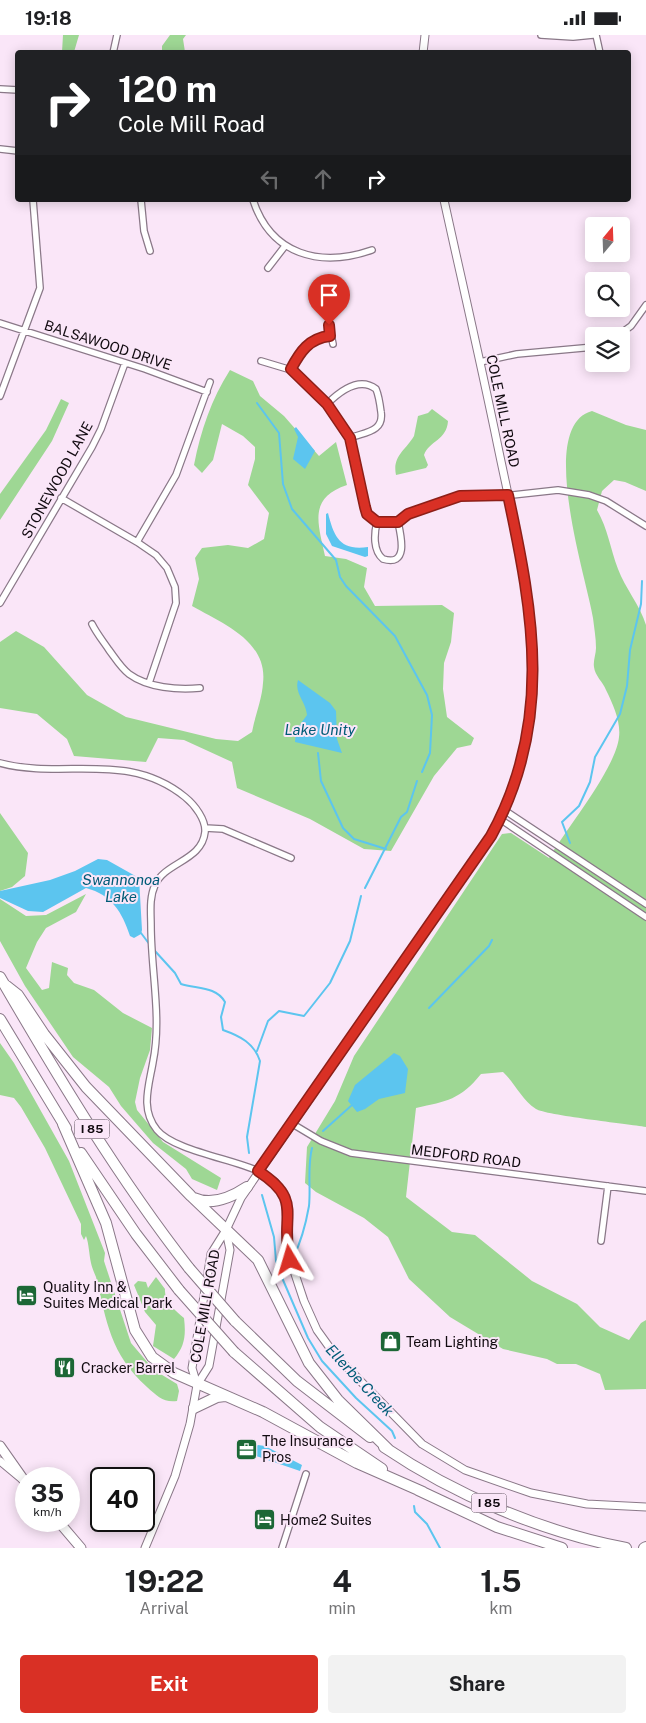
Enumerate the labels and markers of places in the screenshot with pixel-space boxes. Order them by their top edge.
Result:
pin [308,274,350,325]
place label: Quality Inn & Suites Medical Park [43,1279,173,1311]
hotel icon: Quality Inn & Suites Medical Park [15,1283,39,1307]
shop icon: Team Lighting [378,1330,402,1354]
place label: Team Lighting [406,1334,499,1350]
restaurant icon: Cracker Barrel [53,1356,77,1380]
place label: Cracker Barrel [81,1360,176,1376]
place label: The Insurance Pros [262,1433,353,1465]
office icon: The Insurance Pros [234,1437,258,1461]
hotel icon: Home2 Suites [252,1508,276,1532]
place label: Home2 Suites [280,1512,372,1528]

